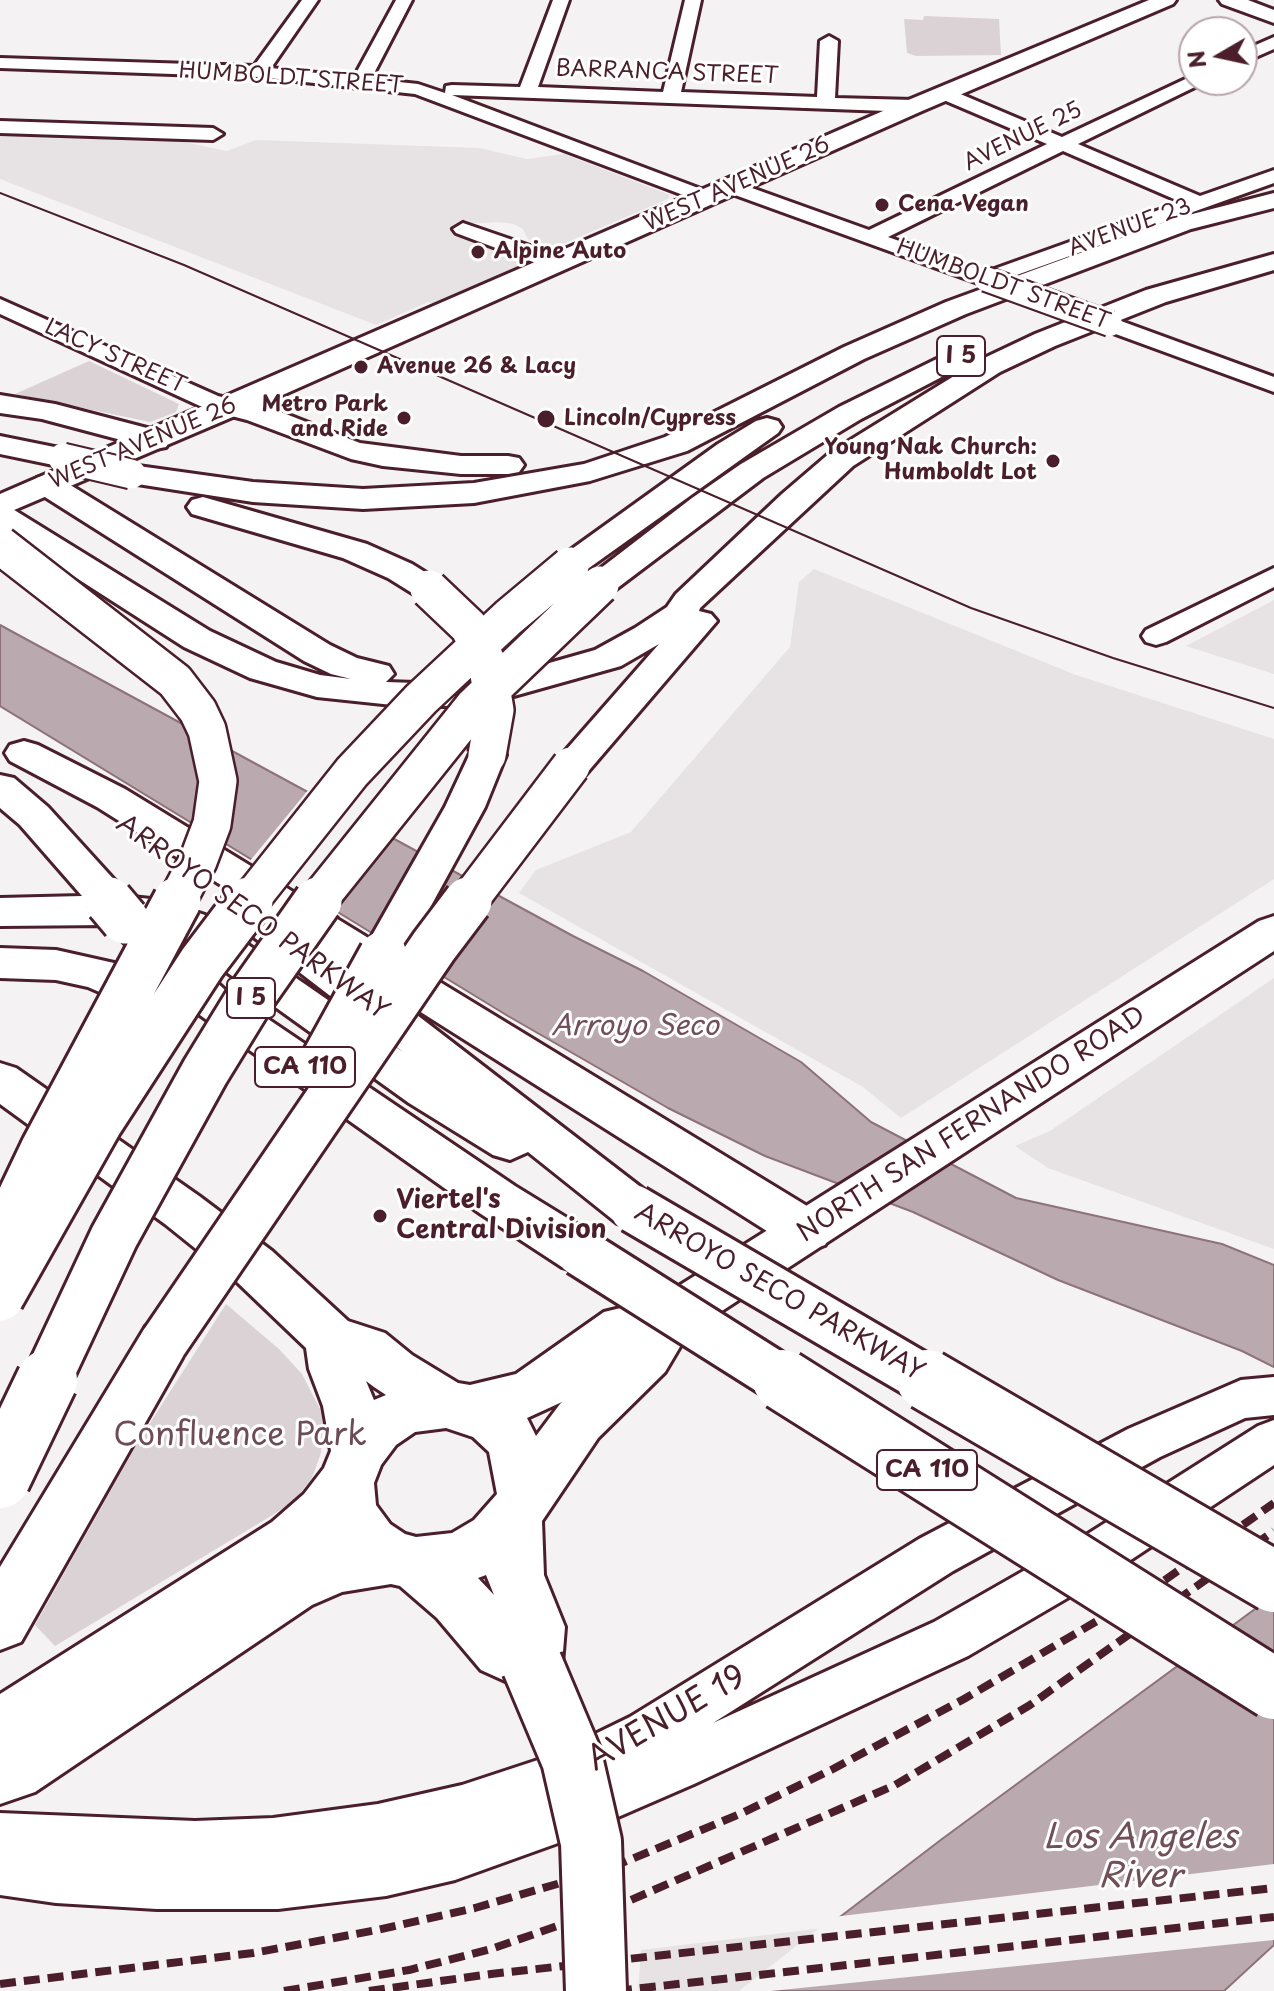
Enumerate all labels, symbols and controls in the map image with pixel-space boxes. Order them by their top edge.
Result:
north arrow [1178,16,1258,96]
text: N [1178,48,1213,71]
street label: BARRANCA STREET [555,56,779,90]
street label: HUMBOLDT STREET [178,58,404,100]
street label: AVENUE 25 [960,97,1086,177]
street label: WEST AVENUE 26 [640,132,834,238]
place label: Cena Vegan [898,192,1029,218]
street label: AVENUE 23 [1065,194,1195,262]
marker: Cena Vegan [873,196,891,214]
street label: HUMBOLDT STREET [893,234,1113,336]
place label: Alpine Auto [494,239,626,265]
marker: Alpine Auto [469,243,487,261]
street label: LACY STREET [40,314,190,400]
road number: I 5 [937,336,985,376]
place label: Avenue 26 & Lacy [377,354,576,380]
marker: Avenue 26 & Lacy [352,358,370,376]
place label: Metro Park and Ride [261,392,388,444]
street label: WEST AVENUE 26 [45,393,241,495]
place label: Lincoln/Cypress [564,406,736,432]
marker: Lincoln/Cypress [535,408,557,430]
marker: Metro Park and Ride [395,409,413,427]
place label: Young Nak Church: Humboldt Lot [824,435,1037,486]
marker: Young Nak Church: Humboldt Lot [1044,452,1062,470]
street label: ARROYO SECO PARKWAY [110,809,394,1027]
road number: I 5 [227,978,275,1018]
street label: NORTH SAN FERNANDO ROAD [792,1001,1152,1249]
water label: Arroyo Seco [551,1010,719,1044]
road number: CA 110 [255,1047,355,1087]
place label: Viertel's Central Division [396,1185,607,1246]
street label: ARROYO SECO PARKWAY [629,1197,929,1389]
marker: Viertel's Central Division [371,1207,389,1225]
park label: Confluence Park [113,1417,367,1455]
road number: CA 110 [877,1450,977,1490]
street label: AVENUE 19 [581,1658,753,1780]
water label: Los Angeles River [1043,1819,1237,1898]

